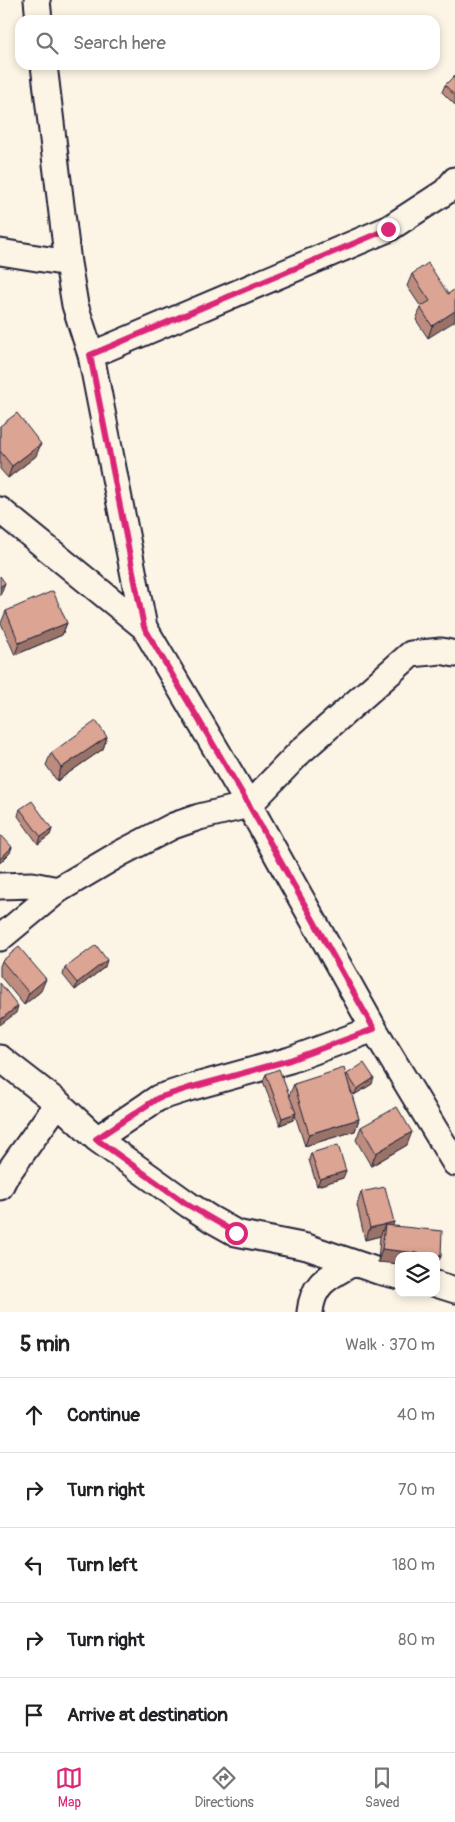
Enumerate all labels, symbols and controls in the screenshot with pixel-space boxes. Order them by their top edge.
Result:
search box [15,15,440,70]
icon: search [33,29,61,57]
text: Search here [73,31,166,55]
route end [377,218,400,241]
route start [225,1222,248,1245]
map controls [395,1252,440,1297]
button: layers [395,1252,440,1297]
text: 5 min [20,1331,70,1358]
text: Walk · 370 m [345,1335,435,1355]
icon: ahead [20,1401,48,1429]
text: Continue [67,1403,140,1427]
text: 40 m [397,1405,435,1425]
icon: right [20,1476,48,1504]
text: Turn right [67,1478,145,1502]
text: 70 m [398,1480,435,1500]
icon: left [20,1551,48,1579]
text: Turn left [67,1553,137,1577]
text: 180 m [392,1555,435,1575]
icon: right [20,1626,48,1654]
text: Turn right [67,1628,145,1652]
text: 80 m [398,1630,435,1650]
icon: arrive [20,1701,48,1729]
text: Arrive at destination [67,1703,228,1727]
tab: Map [55,1764,83,1811]
tab: Directions [194,1764,254,1811]
tab: Saved [365,1764,400,1811]

